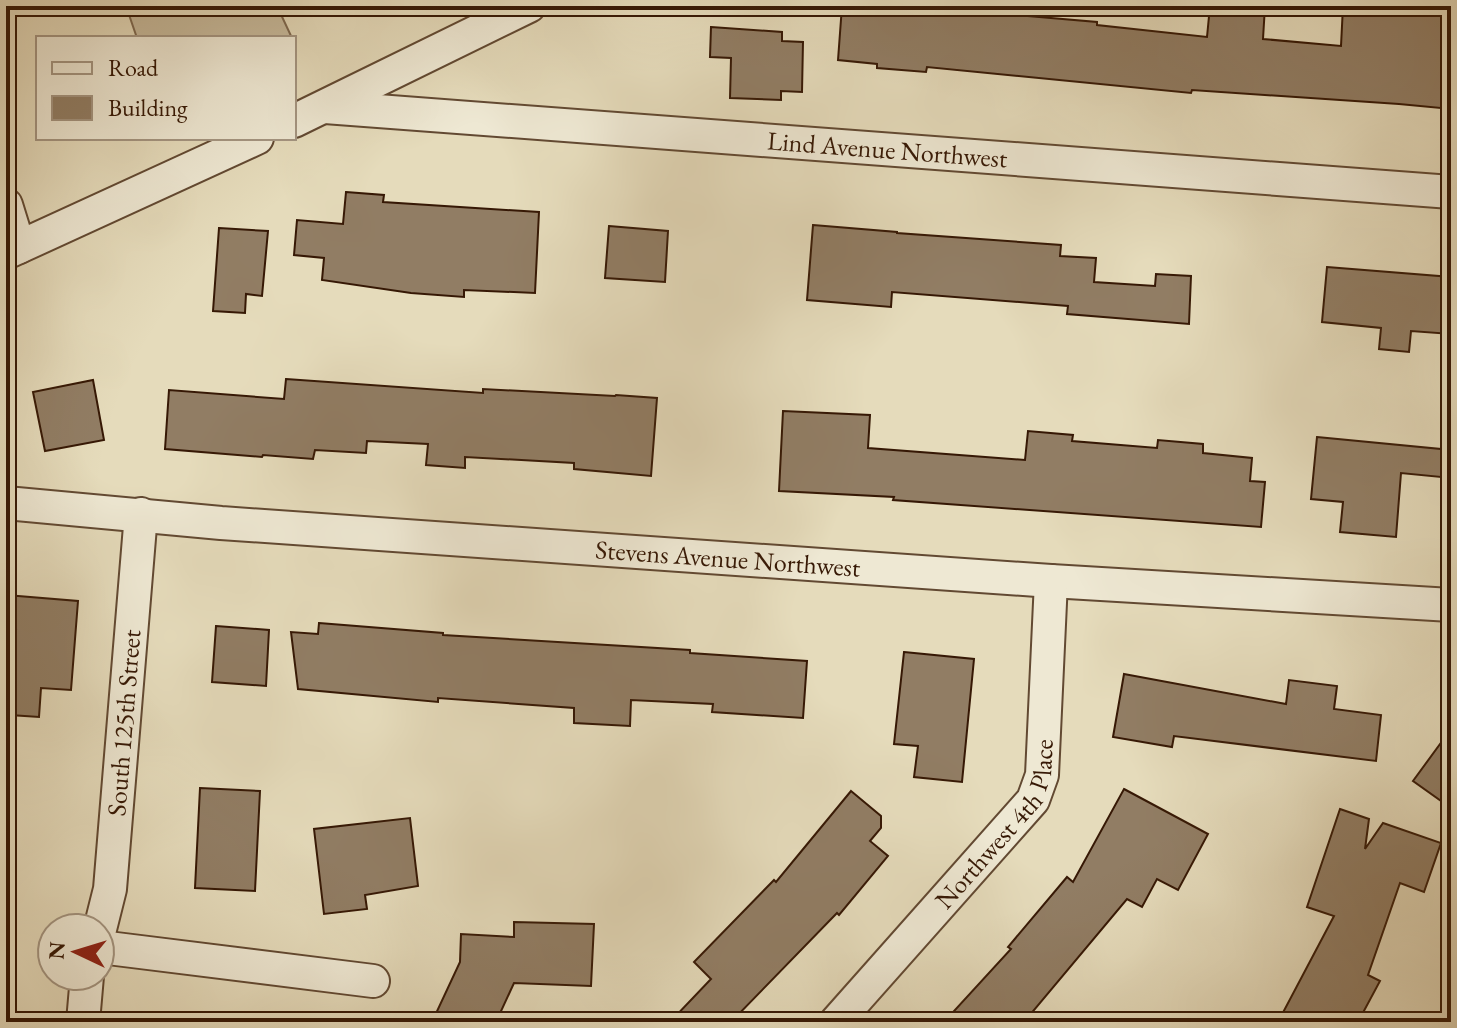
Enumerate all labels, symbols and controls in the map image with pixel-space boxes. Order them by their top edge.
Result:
legend [36,36,296,140]
text: Road [108,52,159,83]
text: Building [108,92,188,123]
street label: Lind Avenue Northwest [766,123,1009,175]
street label: Stevens Avenue Northwest [594,532,861,585]
street label: South 125th Street [99,628,148,817]
street label: Northwest 4th Place [927,738,1061,916]
north arrow [36,912,116,992]
text: N [41,941,72,961]

